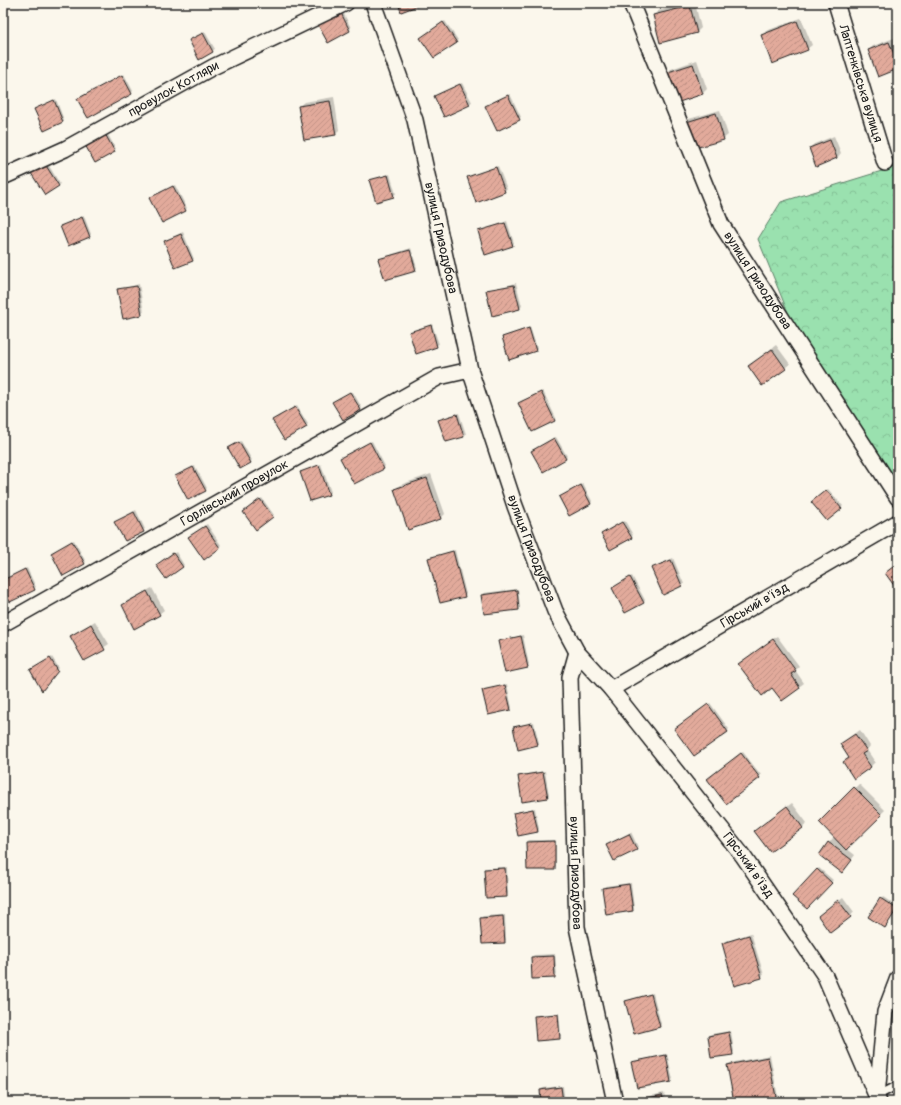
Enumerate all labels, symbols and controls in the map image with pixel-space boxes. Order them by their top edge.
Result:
street label: Лаптенківська вулиця [835,21,886,144]
street label: провулок Котляри [125,57,221,120]
street label: вулиця Гризодубова [421,181,461,295]
street label: вулиця Гризодубова [720,229,795,333]
street label: Горлівський провулок [178,456,291,530]
street label: вулиця Гризодубова [504,493,559,604]
street label: Гірський в'їзд [717,579,792,632]
street label: вулиця Гризодубова [566,816,585,930]
street label: Гірський в’їзд [719,829,777,901]

